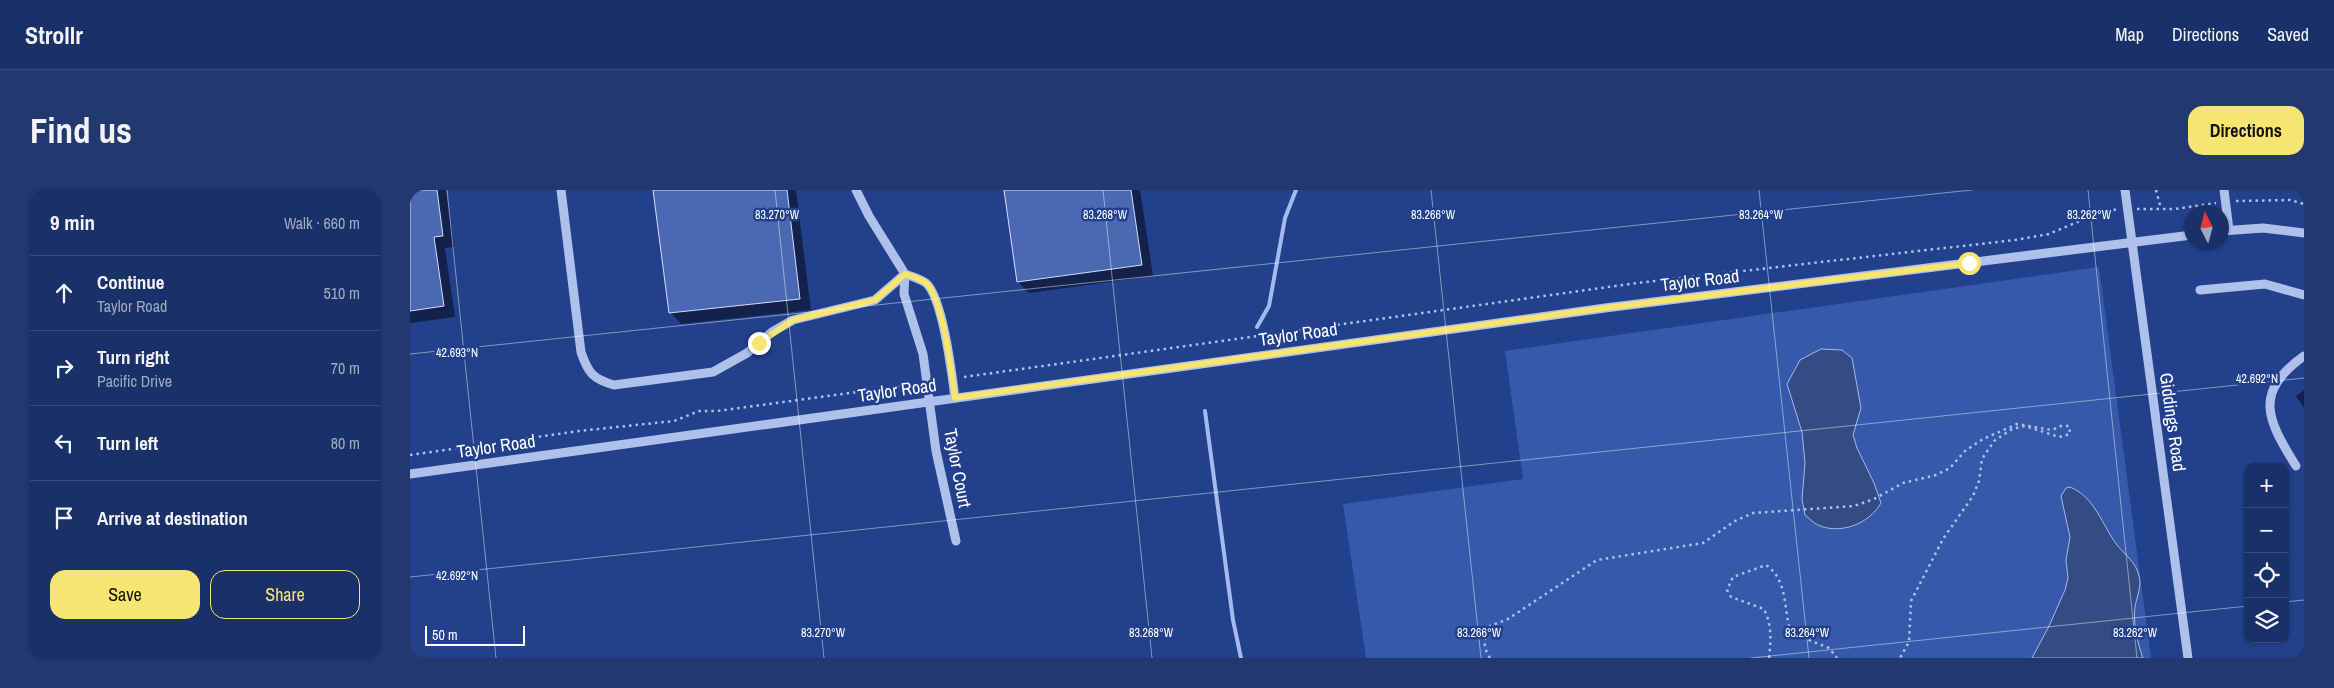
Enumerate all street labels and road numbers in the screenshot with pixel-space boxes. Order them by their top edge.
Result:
street label: Taylor Road [1659,263,1741,297]
street label: Taylor Road [1257,316,1339,352]
street label: Giddings Road [2154,371,2192,473]
street label: Taylor Road [856,372,938,408]
street label: Taylor Court [938,426,978,510]
street label: Taylor Road [455,428,537,464]

